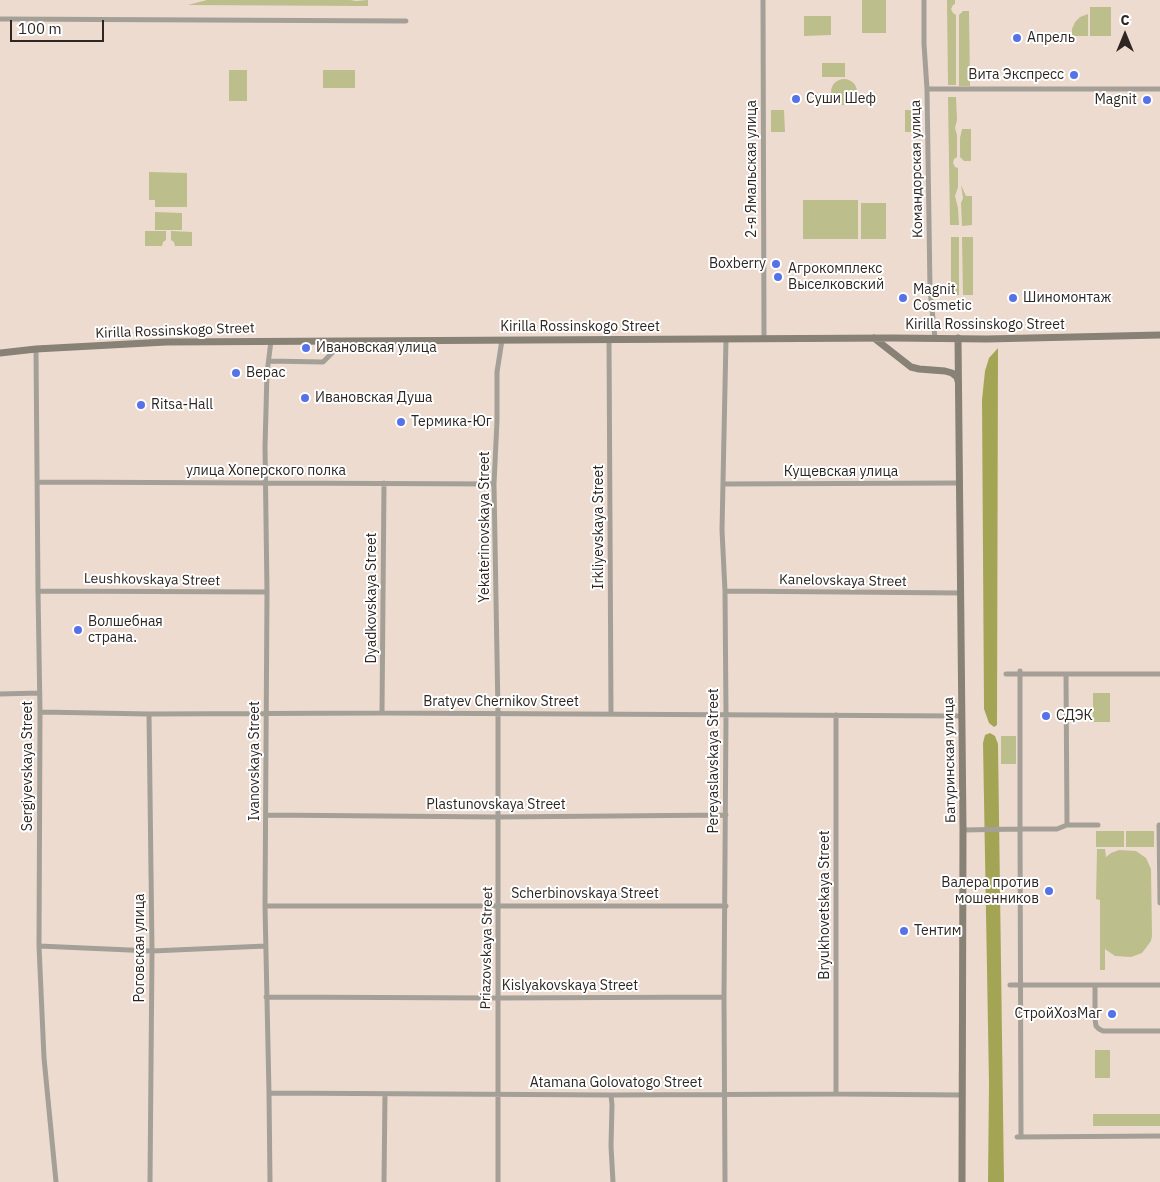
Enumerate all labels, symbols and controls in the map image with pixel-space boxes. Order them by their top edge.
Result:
scale bar [12,10,106,42]
north arrow [1100,10,1150,60]
text: С [1120,11,1130,29]
text: 100 m [18,19,62,38]
place label: Апрель [1027,30,1075,46]
marker: Апрель [1011,32,1023,44]
place label: Вита Экспресс [968,67,1064,83]
marker: Вита Экспресс [1068,69,1080,81]
place label: Суши Шеф [806,91,876,107]
place label: Magnit [1094,92,1137,108]
marker: Суши Шеф [790,93,802,105]
marker: Magnit [1141,94,1153,106]
street label: 2-я Ямальская улица [744,100,760,238]
street label: Командорская улица [907,100,927,238]
place label: Boxberry [709,256,766,272]
marker: Boxberry [770,258,782,270]
place label: Агрокомплекс Выселковский [788,261,884,294]
marker: Агрокомплекс Выселковский [772,271,784,283]
place label: Magnit Cosmetic [913,282,972,314]
place label: Шиномонтаж [1023,290,1111,306]
marker: Magnit Cosmetic [897,292,909,304]
marker: Шиномонтаж [1007,292,1019,304]
street label: Kirilla Rossinskogo Street [905,317,1065,333]
street label: Kirilla Rossinskogo Street [500,319,660,335]
street label: Kirilla Rossinskogo Street [95,320,255,342]
place label: Ивановская улица [316,340,437,356]
marker: Ивановская улица [300,342,312,354]
place label: Верас [246,365,285,381]
marker: Верас [230,367,242,379]
place label: Ивановская Душа [315,390,433,406]
marker: Ивановская Душа [299,392,311,404]
place label: Ritsa-Hall [151,397,213,413]
marker: Ritsa-Hall [135,399,147,411]
place label: Термика-Юг [411,414,492,430]
marker: Термика-Юг [395,416,407,428]
street label: Yekaterinovskaya Street [477,451,493,603]
street label: улица Хоперского полка [186,463,346,479]
street label: Кущевская улица [784,464,898,480]
street label: Irkliyevskaya Street [591,465,607,589]
street label: Dyadkovskaya Street [364,532,380,664]
street label: Leushkovskaya Street [84,570,220,590]
street label: Kanelovskaya Street [779,571,907,591]
place label: Волшебная страна. [88,614,163,646]
marker: Волшебная страна. [72,624,84,636]
street label: Pereyaslavskaya Street [706,688,722,834]
street label: Bratyev Chernikov Street [423,694,579,710]
street label: Батуринская улица [941,697,959,823]
street label: Sergiyevskaya Street [20,701,36,831]
street label: Ivanovskaya Street [247,701,263,821]
place label: СДЭК [1056,708,1093,724]
marker: СДЭК [1040,710,1052,722]
street label: Plastunovskaya Street [426,797,566,813]
street label: Bryukhovetskaya Street [817,830,833,980]
place label: Валера против мошенников [941,875,1039,908]
marker: Валера против мошенников [1043,885,1055,897]
street label: Priazovskaya Street [478,886,496,1010]
street label: Scherbinovskaya Street [511,886,659,902]
street label: Роговская улица [132,893,148,1003]
place label: Тентим [914,923,962,939]
marker: Тентим [898,925,910,937]
street label: Kislyakovskaya Street [502,978,638,994]
place label: СтройХозМаг [1014,1006,1102,1022]
marker: СтройХозМаг [1106,1008,1118,1020]
street label: Atamana Golovatogo Street [530,1075,702,1091]

